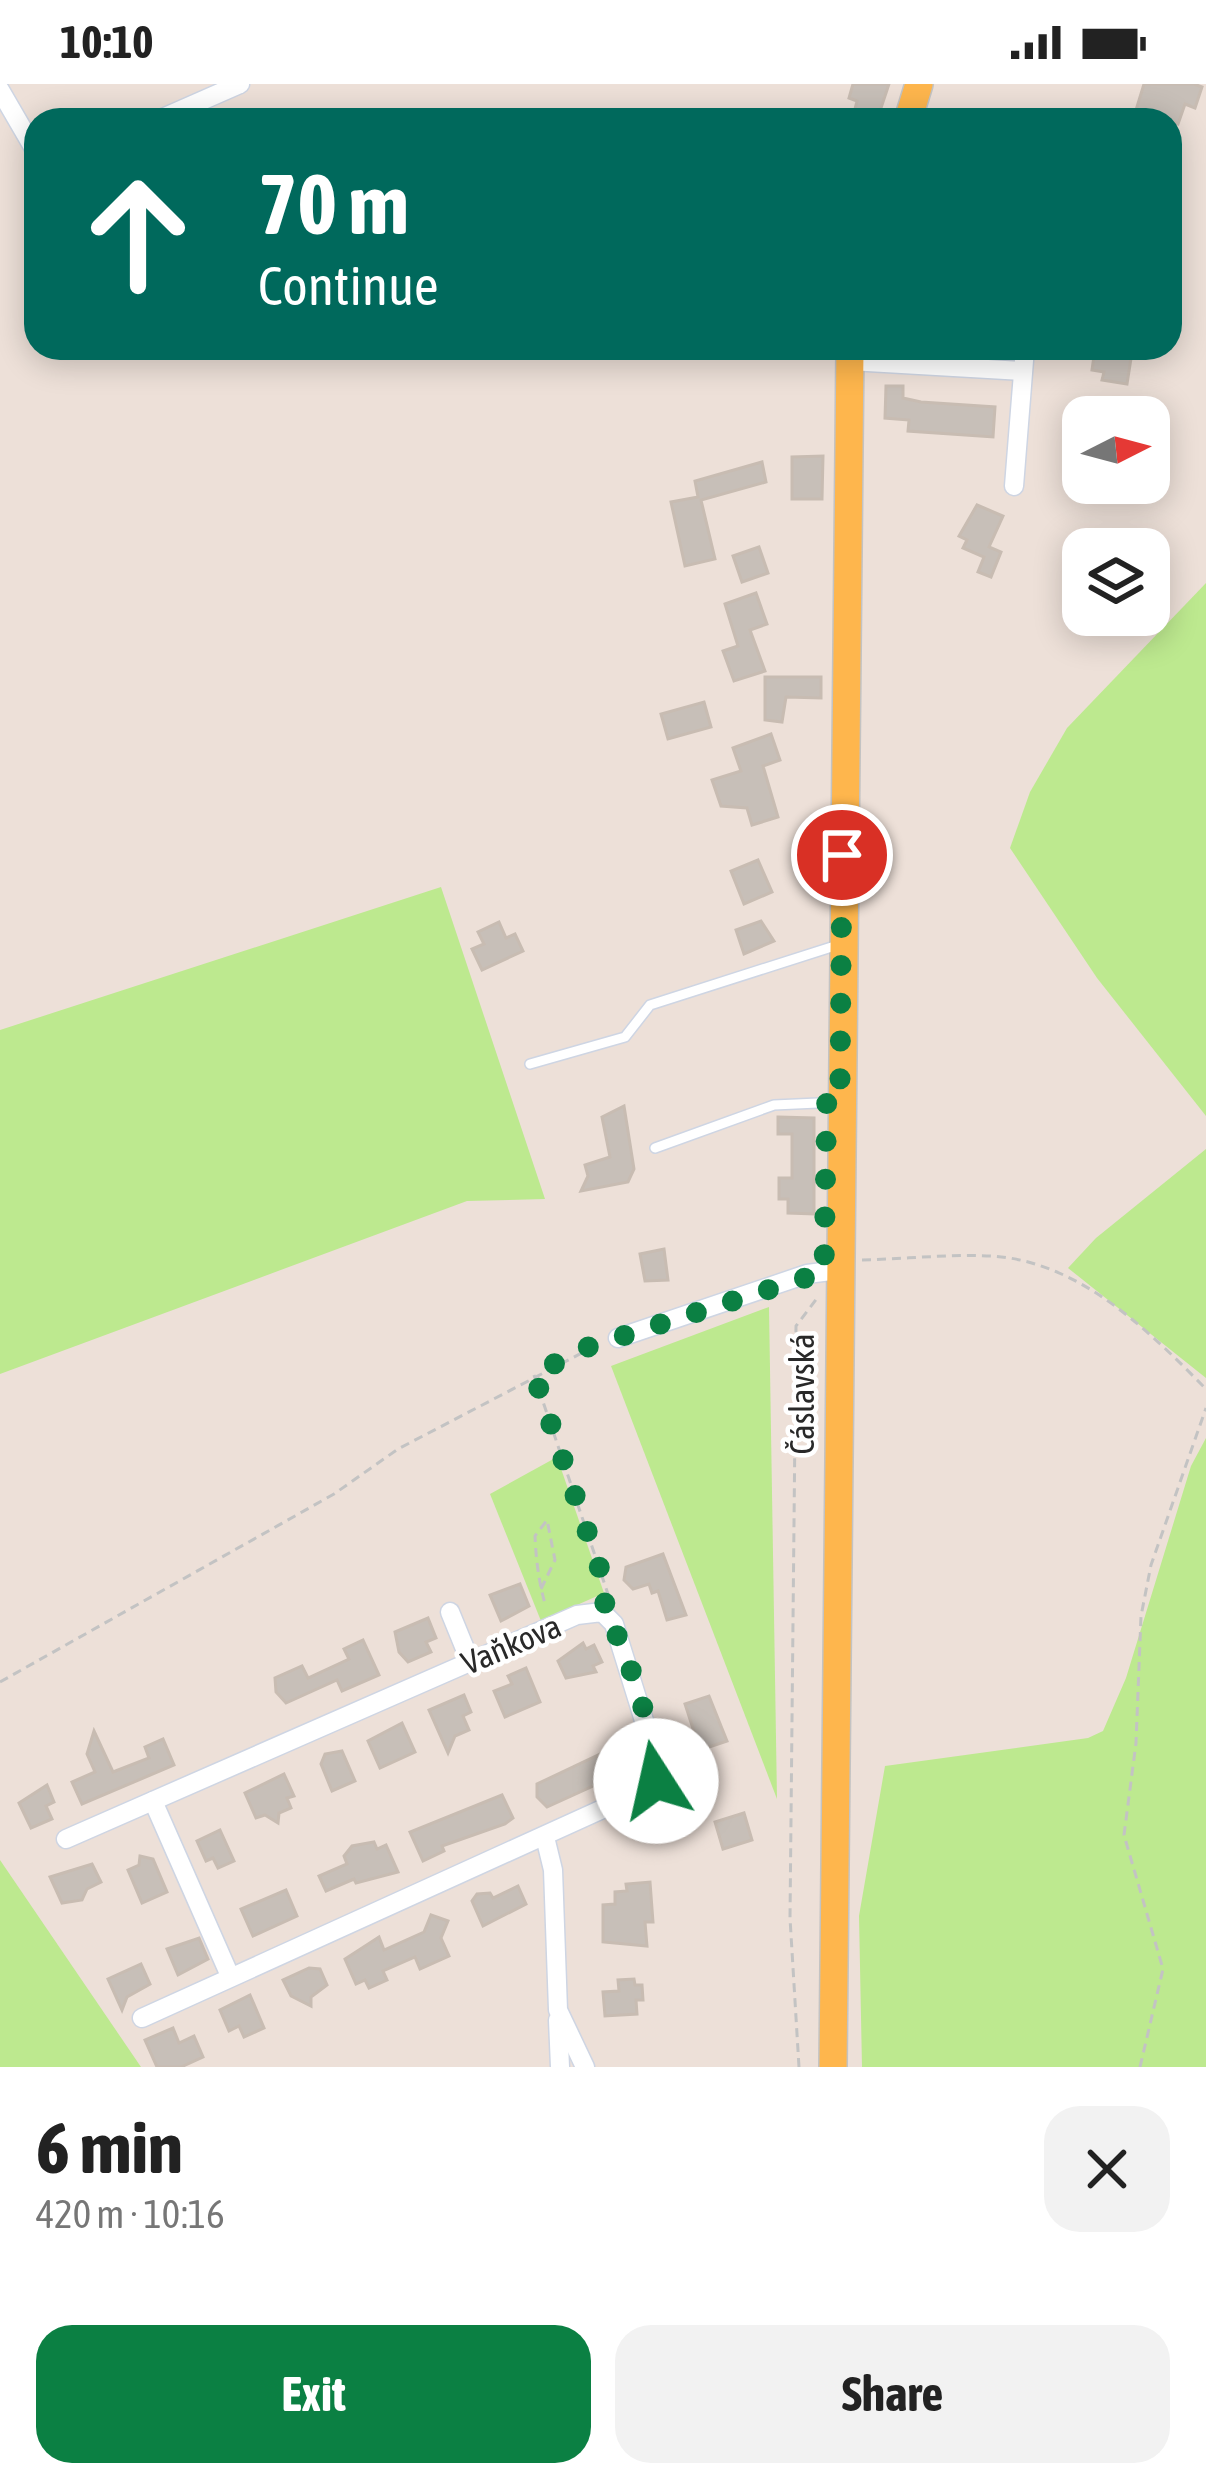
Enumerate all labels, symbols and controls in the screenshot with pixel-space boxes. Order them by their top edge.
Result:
text: 10:10 [60,16,154,68]
icon: ahead [60,156,216,312]
text: 70 m [258,156,409,252]
text: Continue [258,255,439,316]
north arrow [1062,396,1170,504]
map controls [1062,396,1170,636]
button: layers [1062,528,1170,636]
pin [791,804,893,906]
icon: arrive [809,822,875,888]
street label: Čáslavská [783,1333,821,1455]
street label: Vaňkova [456,1606,566,1682]
position arrow [593,1718,719,1844]
text: 6 min [36,2106,183,2188]
button: close [1044,2106,1170,2232]
text: 420 m · 10:16 [36,2192,225,2236]
button: Exit [36,2325,591,2463]
button: Share [615,2325,1170,2463]

